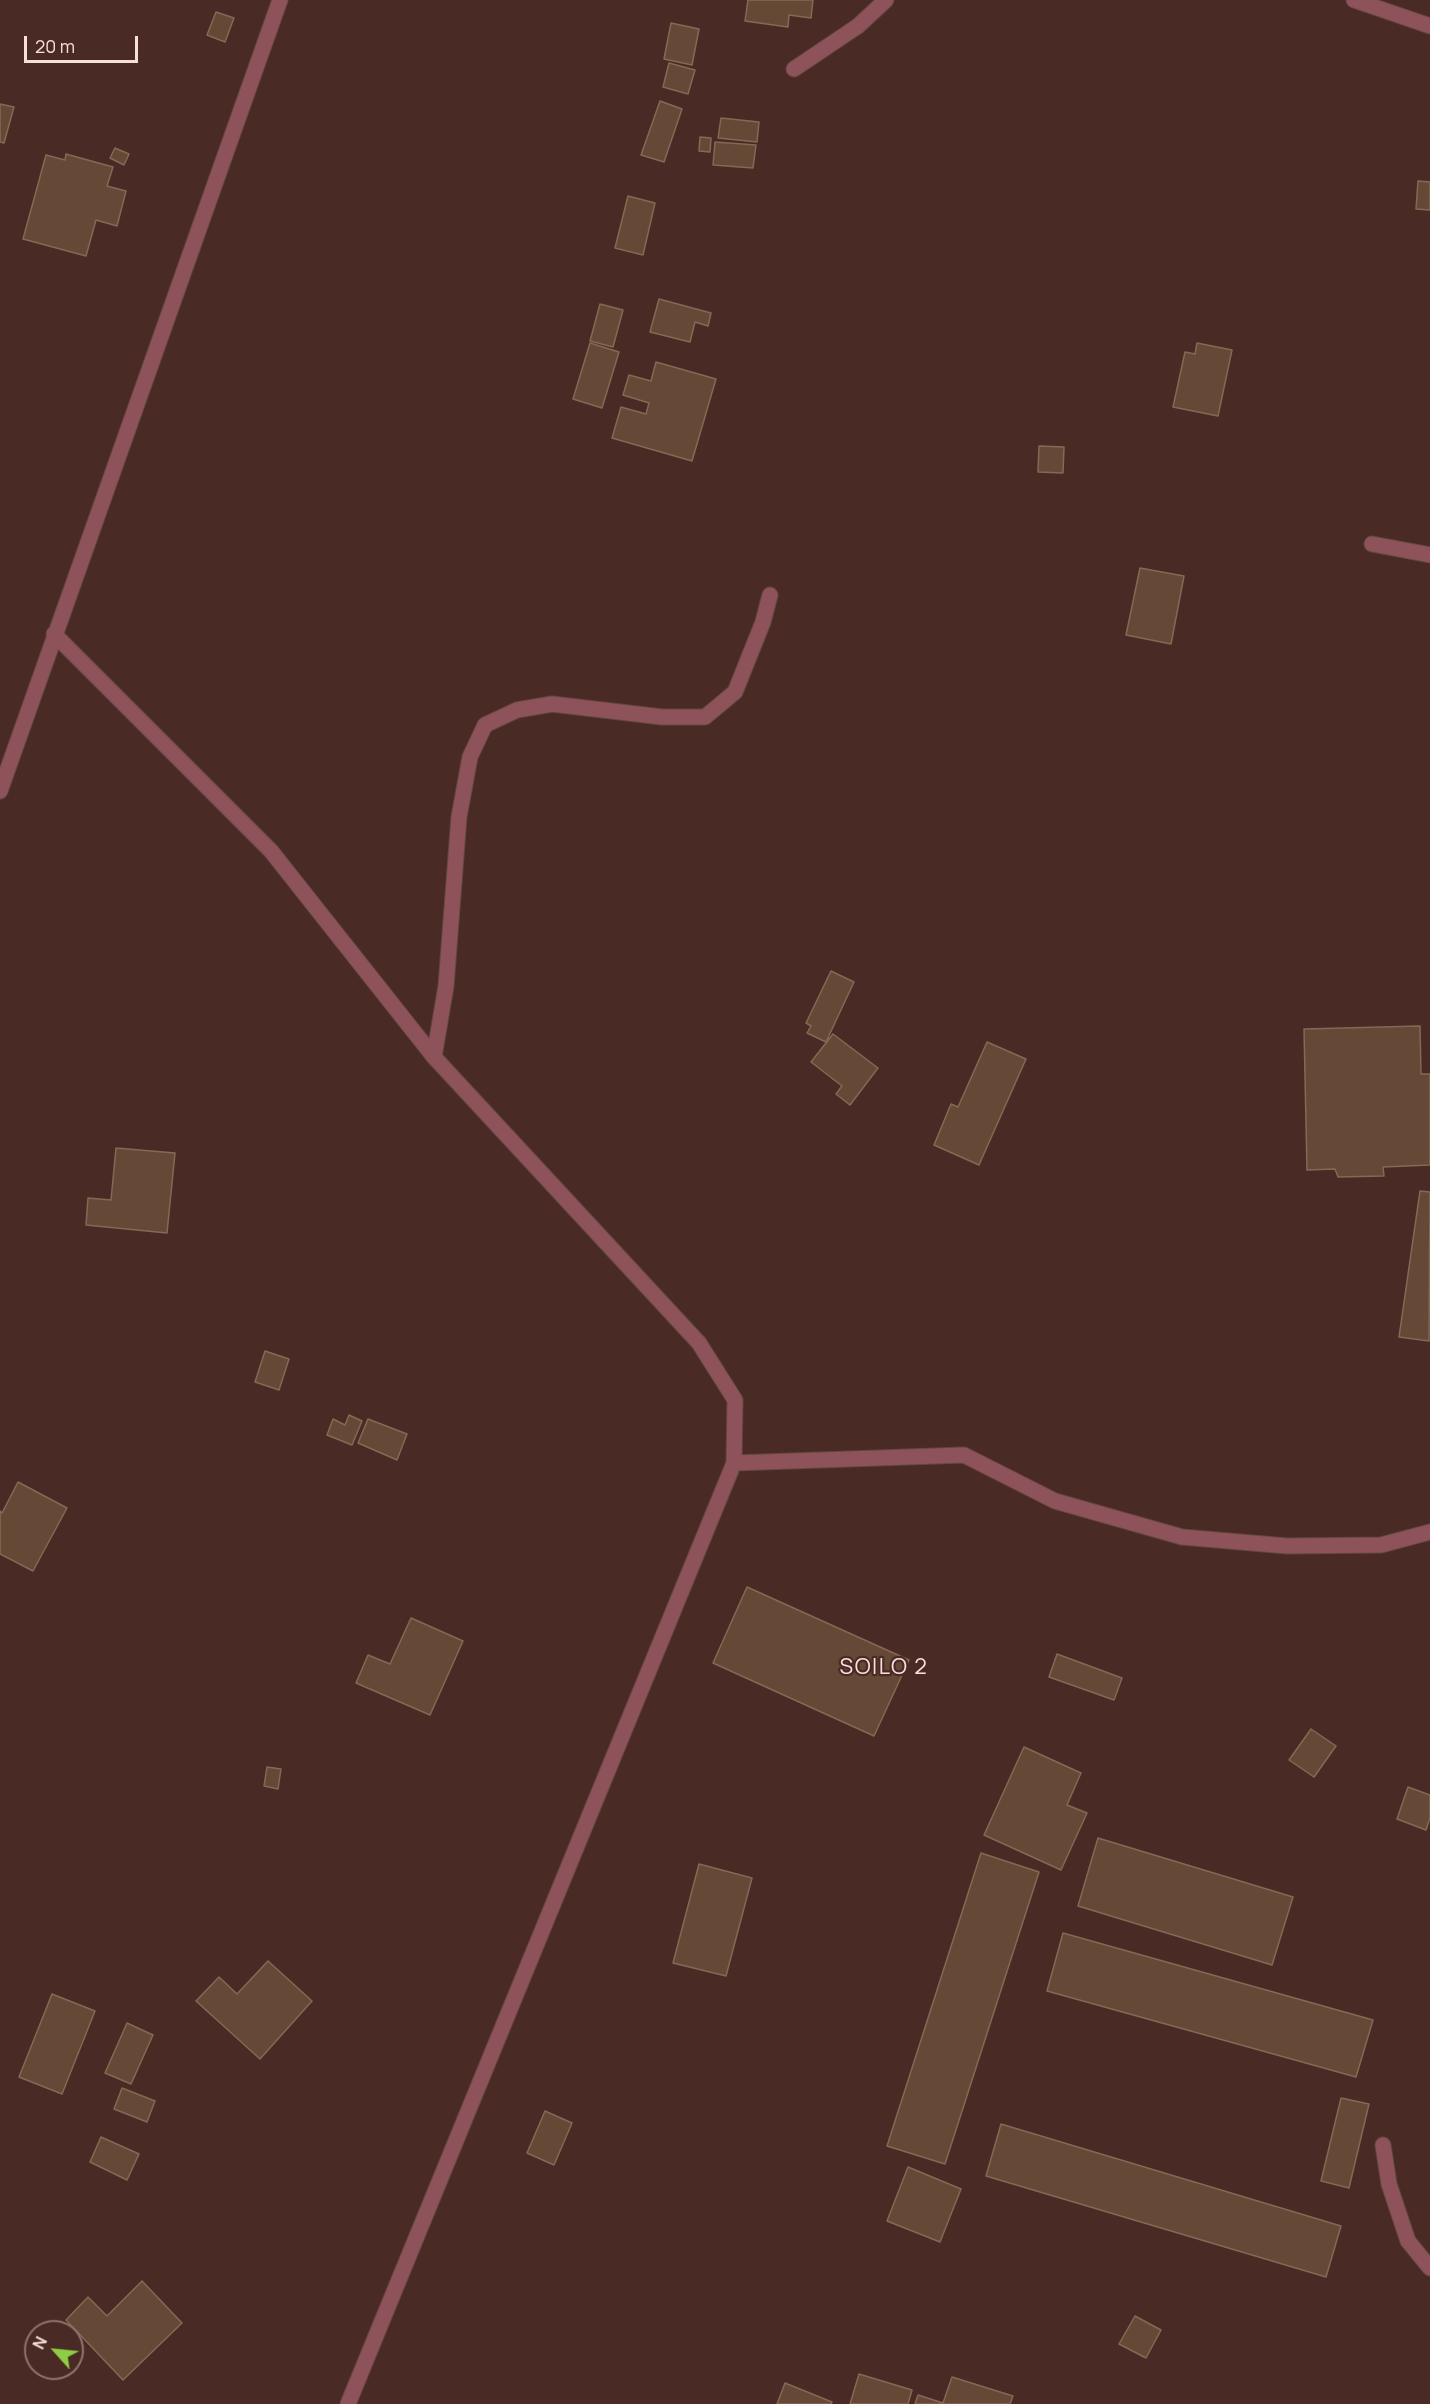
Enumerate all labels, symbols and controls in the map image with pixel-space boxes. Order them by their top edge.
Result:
scale bar [27,24,141,62]
text: 20 m [35,34,75,58]
district label: SOILO 2 [840,1655,928,1681]
north arrow [24,2320,84,2380]
text: N [27,2333,52,2353]

